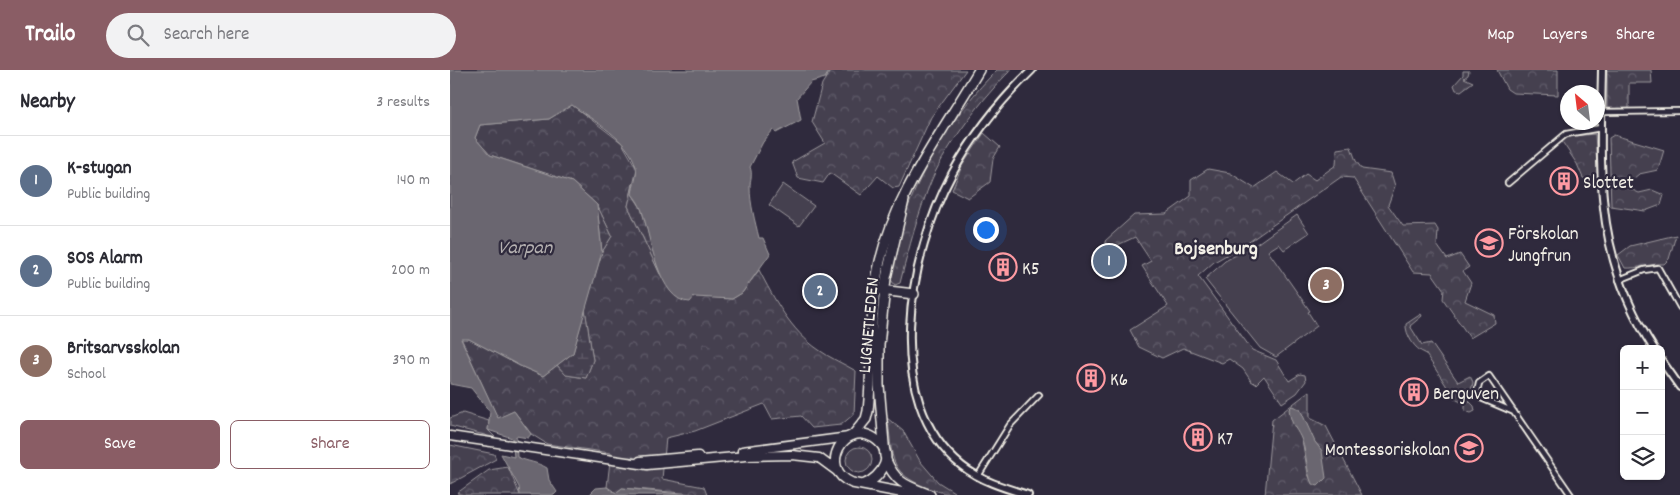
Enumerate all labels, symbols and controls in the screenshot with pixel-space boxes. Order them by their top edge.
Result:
search box [106,13,456,58]
text: Trailo [25,18,76,52]
icon: search [124,21,152,49]
text: Search here [164,22,249,49]
text: Map [1487,23,1514,48]
text: Layers [1542,23,1588,48]
text: Share [1616,23,1655,48]
north arrow [1560,85,1605,130]
text: Nearby [20,88,75,118]
text: 3 results [376,91,430,114]
text: K-stugan [67,156,132,183]
building icon: Slottet [1549,166,1579,196]
text: 1 [34,169,38,192]
text: 140 m [396,169,430,192]
place label: Slottet [1583,171,1634,198]
text: Public building [67,183,150,206]
your location [973,217,999,243]
place label: Förskolan Jungfrun [1508,222,1578,271]
school or university icon: Förskolan Jungfrun [1474,228,1504,258]
water label: Varpan [498,235,553,263]
district label: Bojsenburg [1174,236,1258,264]
pin: 1 [1093,242,1125,280]
text: SOS Alarm [67,246,143,273]
building icon: K5 [988,252,1018,282]
place label: K5 [1022,257,1040,284]
text: 2 [33,259,40,282]
text: 200 m [391,259,430,282]
pin: 3 [1310,266,1342,304]
pin: 2 [804,272,836,310]
text: Public building [67,273,150,296]
street label: LUGNETLEDEN [853,276,888,374]
text: Britsarvsskolan [67,336,180,363]
map controls [1620,345,1665,480]
button: + [1620,345,1665,390]
text: 3 [32,349,40,372]
text: 390 m [392,349,430,372]
text: School [67,363,106,386]
building icon: K6 [1076,363,1106,393]
place label: K6 [1110,368,1128,395]
building icon: Berguven [1399,377,1429,407]
place label: Berguven [1433,382,1499,409]
button: − [1620,390,1665,435]
button: Save [20,420,220,469]
button: Share [230,420,430,469]
building icon: K7 [1183,422,1213,452]
place label: K7 [1217,427,1233,454]
school or university icon: Montessoriskolan [1454,433,1484,463]
button: layers [1620,435,1665,480]
place label: Montessoriskolan [1325,438,1450,465]

